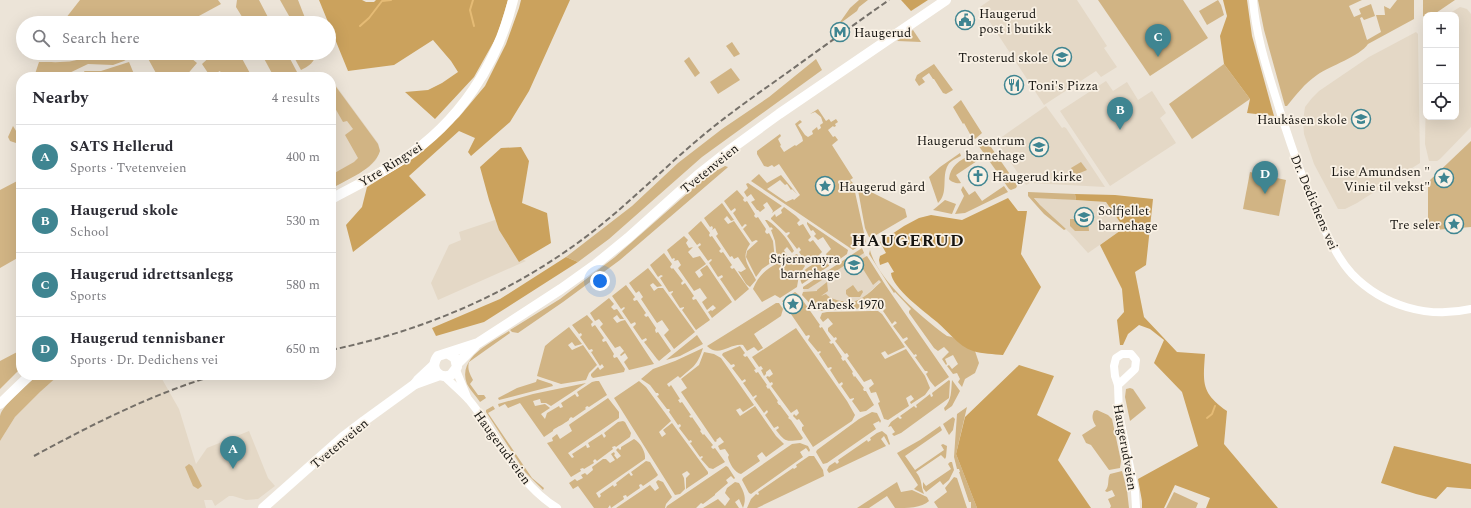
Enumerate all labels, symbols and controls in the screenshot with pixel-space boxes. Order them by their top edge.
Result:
place label: Haugerud post i butikk [979,4,1052,39]
public building icon: Haugerud post i butikk [954,9,976,31]
map controls [1423,12,1459,120]
button: + [1423,12,1459,48]
search box [16,16,336,60]
metro station icon: Haugerud [829,21,851,43]
place label: Haugerud [854,23,911,43]
pin: C [1145,24,1171,57]
icon: search [30,27,52,49]
text: Search here [62,27,140,50]
school or university icon: Trosterud skole [1051,46,1073,68]
place label: Trosterud skole [958,48,1048,68]
button: − [1423,48,1459,84]
restaurant icon: Toni's Pizza [1003,74,1025,96]
place label: Toni's Pizza [1028,76,1099,96]
button: locate [1423,84,1459,120]
text: Nearby [32,85,88,111]
text: 4 results [272,88,320,108]
pin: B [1107,97,1133,130]
school or university icon: Haukåsen skole [1350,108,1372,130]
place label: Haukåsen skole [1257,110,1347,130]
place label: Haugerud sentrum barnehage [917,131,1025,166]
text: SATS Hellerud [70,135,174,158]
school or university icon: Haugerud sentrum barnehage [1028,136,1050,158]
street label: Ytre Ringvei [355,137,426,192]
street label: Tvetenveien [676,139,743,199]
text: A [40,147,50,167]
text: 400 m [286,147,320,167]
street label: Dr. Dedichens vei [1285,152,1343,253]
text: Sports · Tvetenveien [70,158,187,178]
pin: D [1252,161,1278,194]
place label: Lise Amundsen " Vinie til vekst" [1331,162,1430,197]
church icon: Haugerud kirke [967,165,989,187]
place label: Haugerud kirke [992,167,1082,187]
place icon: Lise Amundsen " Vinie til vekst" [1433,167,1455,189]
place icon: Haugerud gård [814,175,836,197]
place label: Haugerud gård [839,177,925,197]
text: Haugerud skole [70,199,178,222]
place label: Solfjellet barnehage [1098,201,1158,236]
school or university icon: Solfjellet barnehage [1073,206,1095,228]
text: B [40,211,50,231]
text: 530 m [286,211,320,231]
place icon: Tre seler [1443,213,1465,235]
place label: Tre seler [1390,215,1440,235]
text: School [70,222,109,242]
district label: HAUGERUD [851,228,965,254]
place label: Stjernemyra barnehage [770,249,841,284]
school or university icon: Stjernemyra barnehage [843,254,865,276]
text: Haugerud idrettsanlegg [70,263,233,286]
your location [590,271,610,291]
text: C [40,275,50,295]
text: 580 m [286,275,320,295]
text: Sports [70,286,107,306]
place icon: Arabesk 1970 [782,293,804,315]
place label: Arabesk 1970 [807,295,885,315]
text: Haugerud tennisbaner [70,327,225,350]
text: D [40,339,50,359]
text: 650 m [286,339,320,359]
text: Sports · Dr. Dedichens vei [70,350,218,370]
street label: Haugerudveien [1108,402,1143,492]
street label: Haugerudveien [468,406,536,489]
street label: Tvetenveien [306,413,373,474]
pin: A [220,436,246,469]

